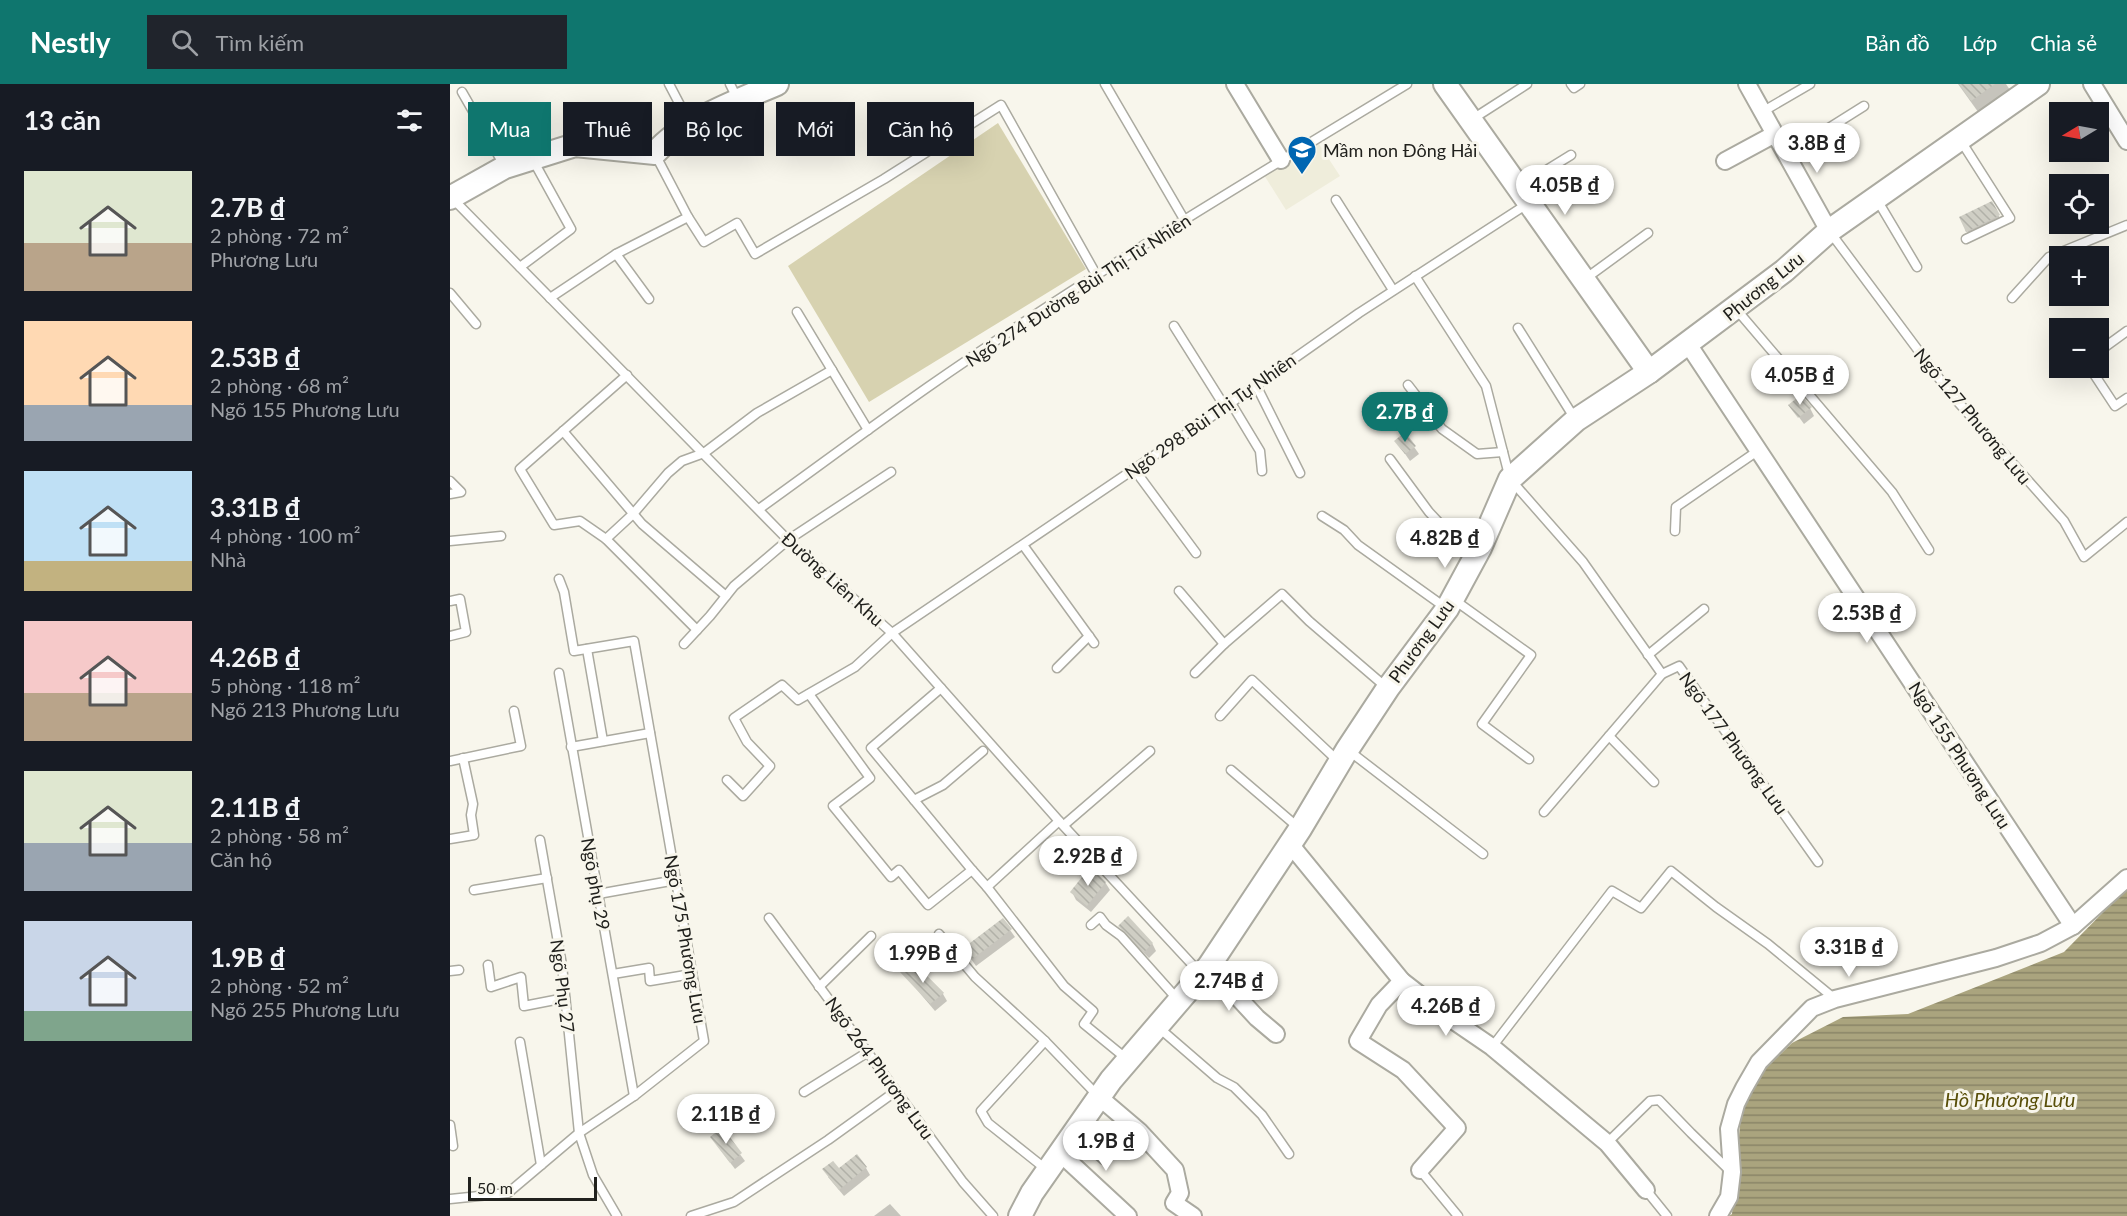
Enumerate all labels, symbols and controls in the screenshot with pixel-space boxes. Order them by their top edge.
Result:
search box [147,15,567,69]
text: Nestly [30,25,111,59]
icon: search [168,26,201,59]
text: Tìm kiếm [216,29,304,56]
text: Bản đồ [1865,30,1930,55]
text: Lớp [1963,30,1997,55]
text: Chia sẻ [2030,30,2097,55]
chip: Mua [468,102,551,156]
chip: Thuê [563,102,652,156]
chip: Bộ lọc [664,102,764,156]
chip: Mới [776,102,855,156]
chip: Căn hộ [867,102,974,156]
north arrow [2049,102,2109,162]
map controls [2049,102,2109,378]
text: 13 căn [24,104,101,136]
icon: filters [393,104,426,137]
pin: 3.8B ₫ [1768,123,1866,174]
text: 3.8B ₫ [1788,130,1846,154]
school or university icon: Mầm non Đông Hải [1286,134,1318,176]
place label: Mầm non Đông Hải [1323,139,1477,161]
pin: 4.05B ₫ [1510,165,1620,216]
text: 4.05B ₫ [1530,172,1600,196]
button: locate [2049,174,2109,234]
text: 2.7B ₫ [210,191,286,223]
icon: home [72,195,144,267]
street label: Ngõ 274 Đường Bùi Thị Từ Nhiên [961,209,1195,371]
text: 2 phòng · 72 m² [210,223,349,247]
button: + [2049,246,2109,306]
text: Phương Lưu [210,247,318,271]
street label: Phương Lưu [1718,247,1808,325]
button: − [2049,318,2109,378]
text: 2.53B ₫ [210,341,301,373]
street label: Ngõ 127 Phương Lưu [1910,344,2036,488]
icon: home [72,345,144,417]
street label: Ngõ 298 Bùi Thị Tự Nhiên [1120,349,1300,483]
pin: 4.05B ₫ [1745,355,1855,406]
text: 4.05B ₫ [1765,362,1835,386]
text: 2 phòng · 68 m² [210,373,349,397]
pin: 2.7B ₫ [1356,392,1454,443]
text: Ngõ 155 Phương Lưu [210,397,400,421]
text: 2.7B ₫ [1376,399,1434,423]
text: 3.31B ₫ [210,491,301,523]
icon: home [72,495,144,567]
pin: 4.82B ₫ [1390,518,1500,569]
text: 4 phòng · 100 m² [210,523,360,547]
text: 4.82B ₫ [1410,525,1480,549]
street label: Đường Liên Khu [777,527,889,631]
text: Nhà [210,547,246,571]
pin: 2.53B ₫ [1812,593,1922,644]
street label: Phương Lưu [1383,595,1459,687]
text: 2.53B ₫ [1832,600,1902,624]
text: 4.26B ₫ [210,641,301,673]
icon: home [72,645,144,717]
street label: Ngõ 177 Phương Lưu [1675,667,1793,819]
text: 5 phòng · 118 m² [210,673,360,697]
street label: Ngõ 155 Phương Lưu [1904,677,2016,833]
text: Ngõ 213 Phương Lưu [210,697,400,721]
text: 2.11B ₫ [210,791,301,823]
icon: home [72,795,144,867]
text: 2 phòng · 58 m² [210,823,349,847]
street label: Ngõ phụ 29 [577,836,615,932]
pin: 2.92B ₫ [1033,836,1143,887]
text: 2.92B ₫ [1053,843,1123,867]
text: Căn hộ [210,847,272,871]
street label: Ngõ 175 Phương Lưu [660,853,712,1025]
pin: 3.31B ₫ [1794,927,1904,978]
pin: 1.99B ₫ [868,933,978,984]
text: 3.31B ₫ [1814,934,1884,958]
street label: Ngõ Phụ 27 [546,938,580,1034]
text: 1.99B ₫ [888,940,958,964]
text: 1.9B ₫ [210,941,286,973]
icon: home [72,945,144,1017]
pin: 2.74B ₫ [1174,961,1284,1012]
text: 2.74B ₫ [1194,968,1264,992]
text: 2 phòng · 52 m² [210,973,349,997]
pin: 4.26B ₫ [1391,986,1501,1037]
street label: Ngõ 264 Phương Lưu [821,992,939,1144]
text: 4.26B ₫ [1411,993,1481,1017]
text: Ngõ 255 Phương Lưu [210,997,400,1021]
water label: Hồ Phương Lưu [1945,1087,2075,1111]
pin: 2.11B ₫ [671,1094,781,1145]
text: 2.11B ₫ [691,1101,761,1125]
pin: 1.9B ₫ [1057,1121,1155,1172]
text: 1.9B ₫ [1077,1128,1135,1152]
scale bar [468,1174,597,1202]
text: 50 m [477,1178,513,1197]

